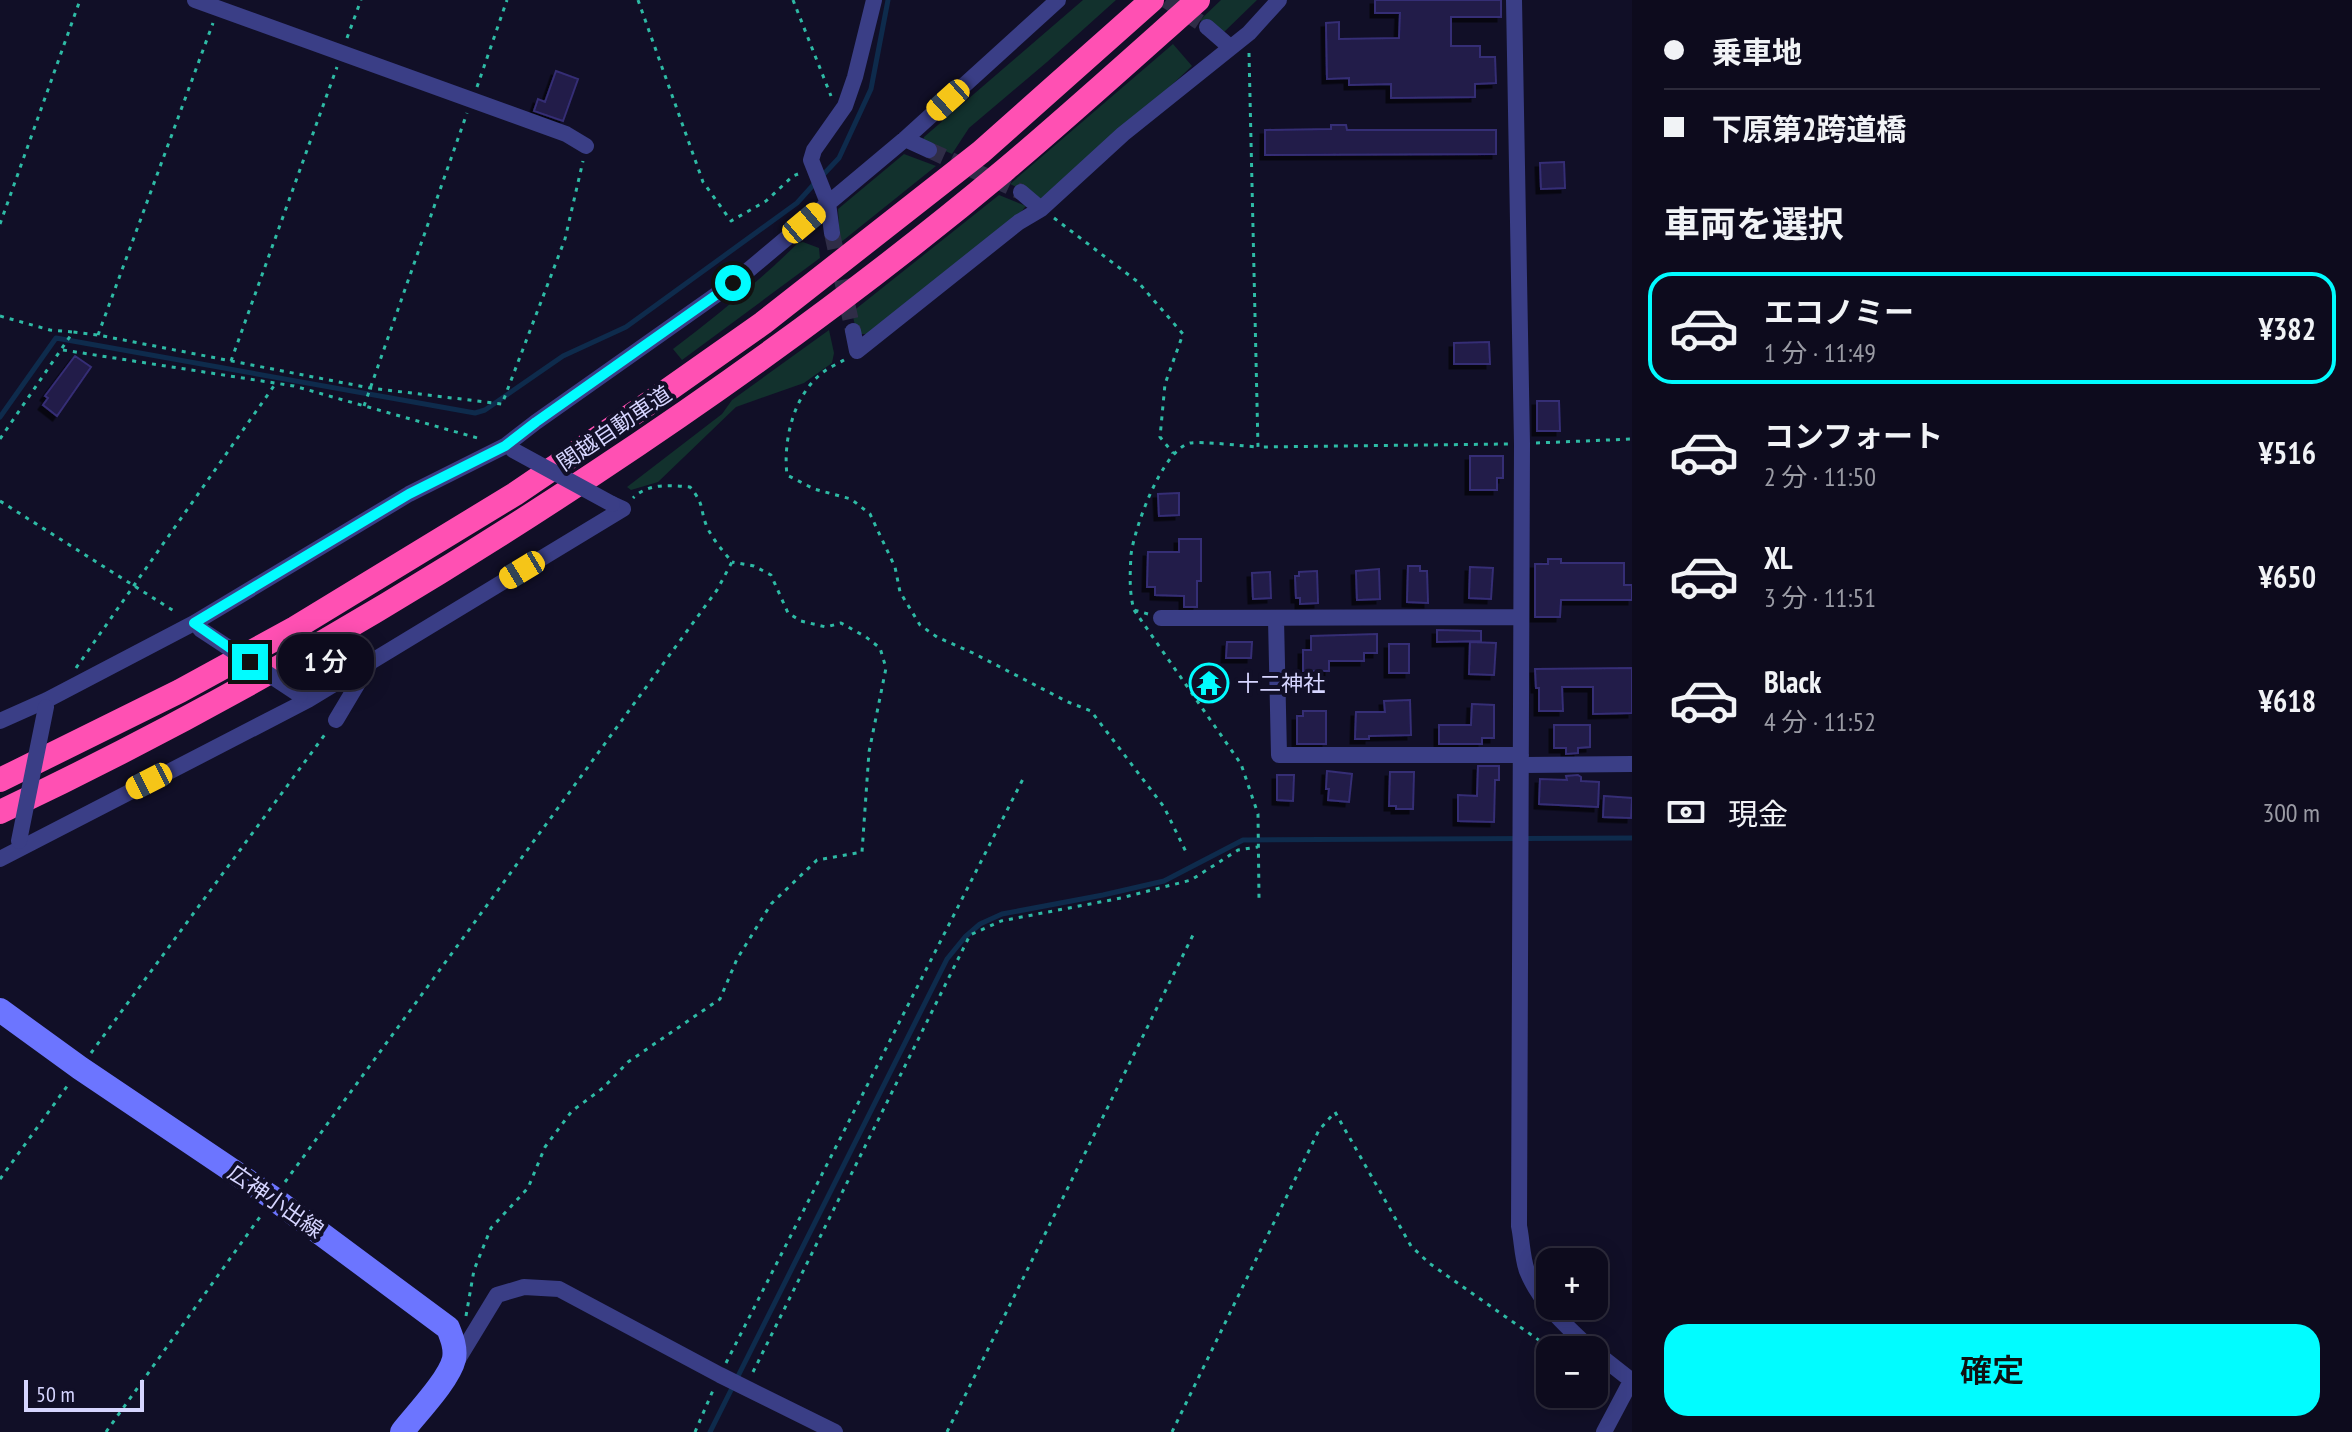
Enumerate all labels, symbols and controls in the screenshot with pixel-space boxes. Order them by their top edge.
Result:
text: 乗車地 [1712,32,1802,71]
car [922,75,974,125]
text: 下原第2跨道橋 [1712,109,1906,148]
car [778,198,830,248]
text: 車両を選択 [1664,200,1844,247]
route start [715,265,751,301]
icon: car [1668,292,1740,364]
text: エコノミー [1764,292,1914,331]
text: ¥382 [2259,309,2316,348]
text: 1 分 · 11:49 [1764,336,1876,369]
street label: 関越自動車道 [551,379,677,477]
icon: car [1668,416,1740,488]
text: コンフォート [1764,416,1943,455]
text: ¥516 [2259,433,2316,472]
text: 2 分 · 11:50 [1764,460,1876,493]
text: XL [1764,538,1793,577]
icon: car [1668,540,1740,612]
car [495,547,549,593]
text: ¥650 [2259,557,2316,596]
text: 3 分 · 11:51 [1764,581,1876,614]
callout: 1 分 [278,634,374,690]
route end [232,644,268,680]
text: 1 分 [304,645,348,678]
temple icon: 十二神社 [1188,662,1230,704]
text: Black [1764,662,1821,701]
icon: car [1668,664,1740,736]
place label: 十二神社 [1237,669,1325,697]
text: ¥618 [2259,681,2316,720]
text: 4 分 · 11:52 [1764,705,1876,738]
car [122,759,176,803]
icon: cash [1664,790,1708,834]
text: 現金 [1728,794,1788,833]
text: 300 m [2262,796,2320,829]
street label: 広神小出線 [223,1158,329,1244]
map controls [1536,1248,1608,1408]
button: + [1536,1248,1608,1320]
button: 確定 [1664,1324,2320,1416]
button: − [1536,1336,1608,1408]
scale bar [24,1376,144,1412]
text: 50 m [36,1380,75,1408]

